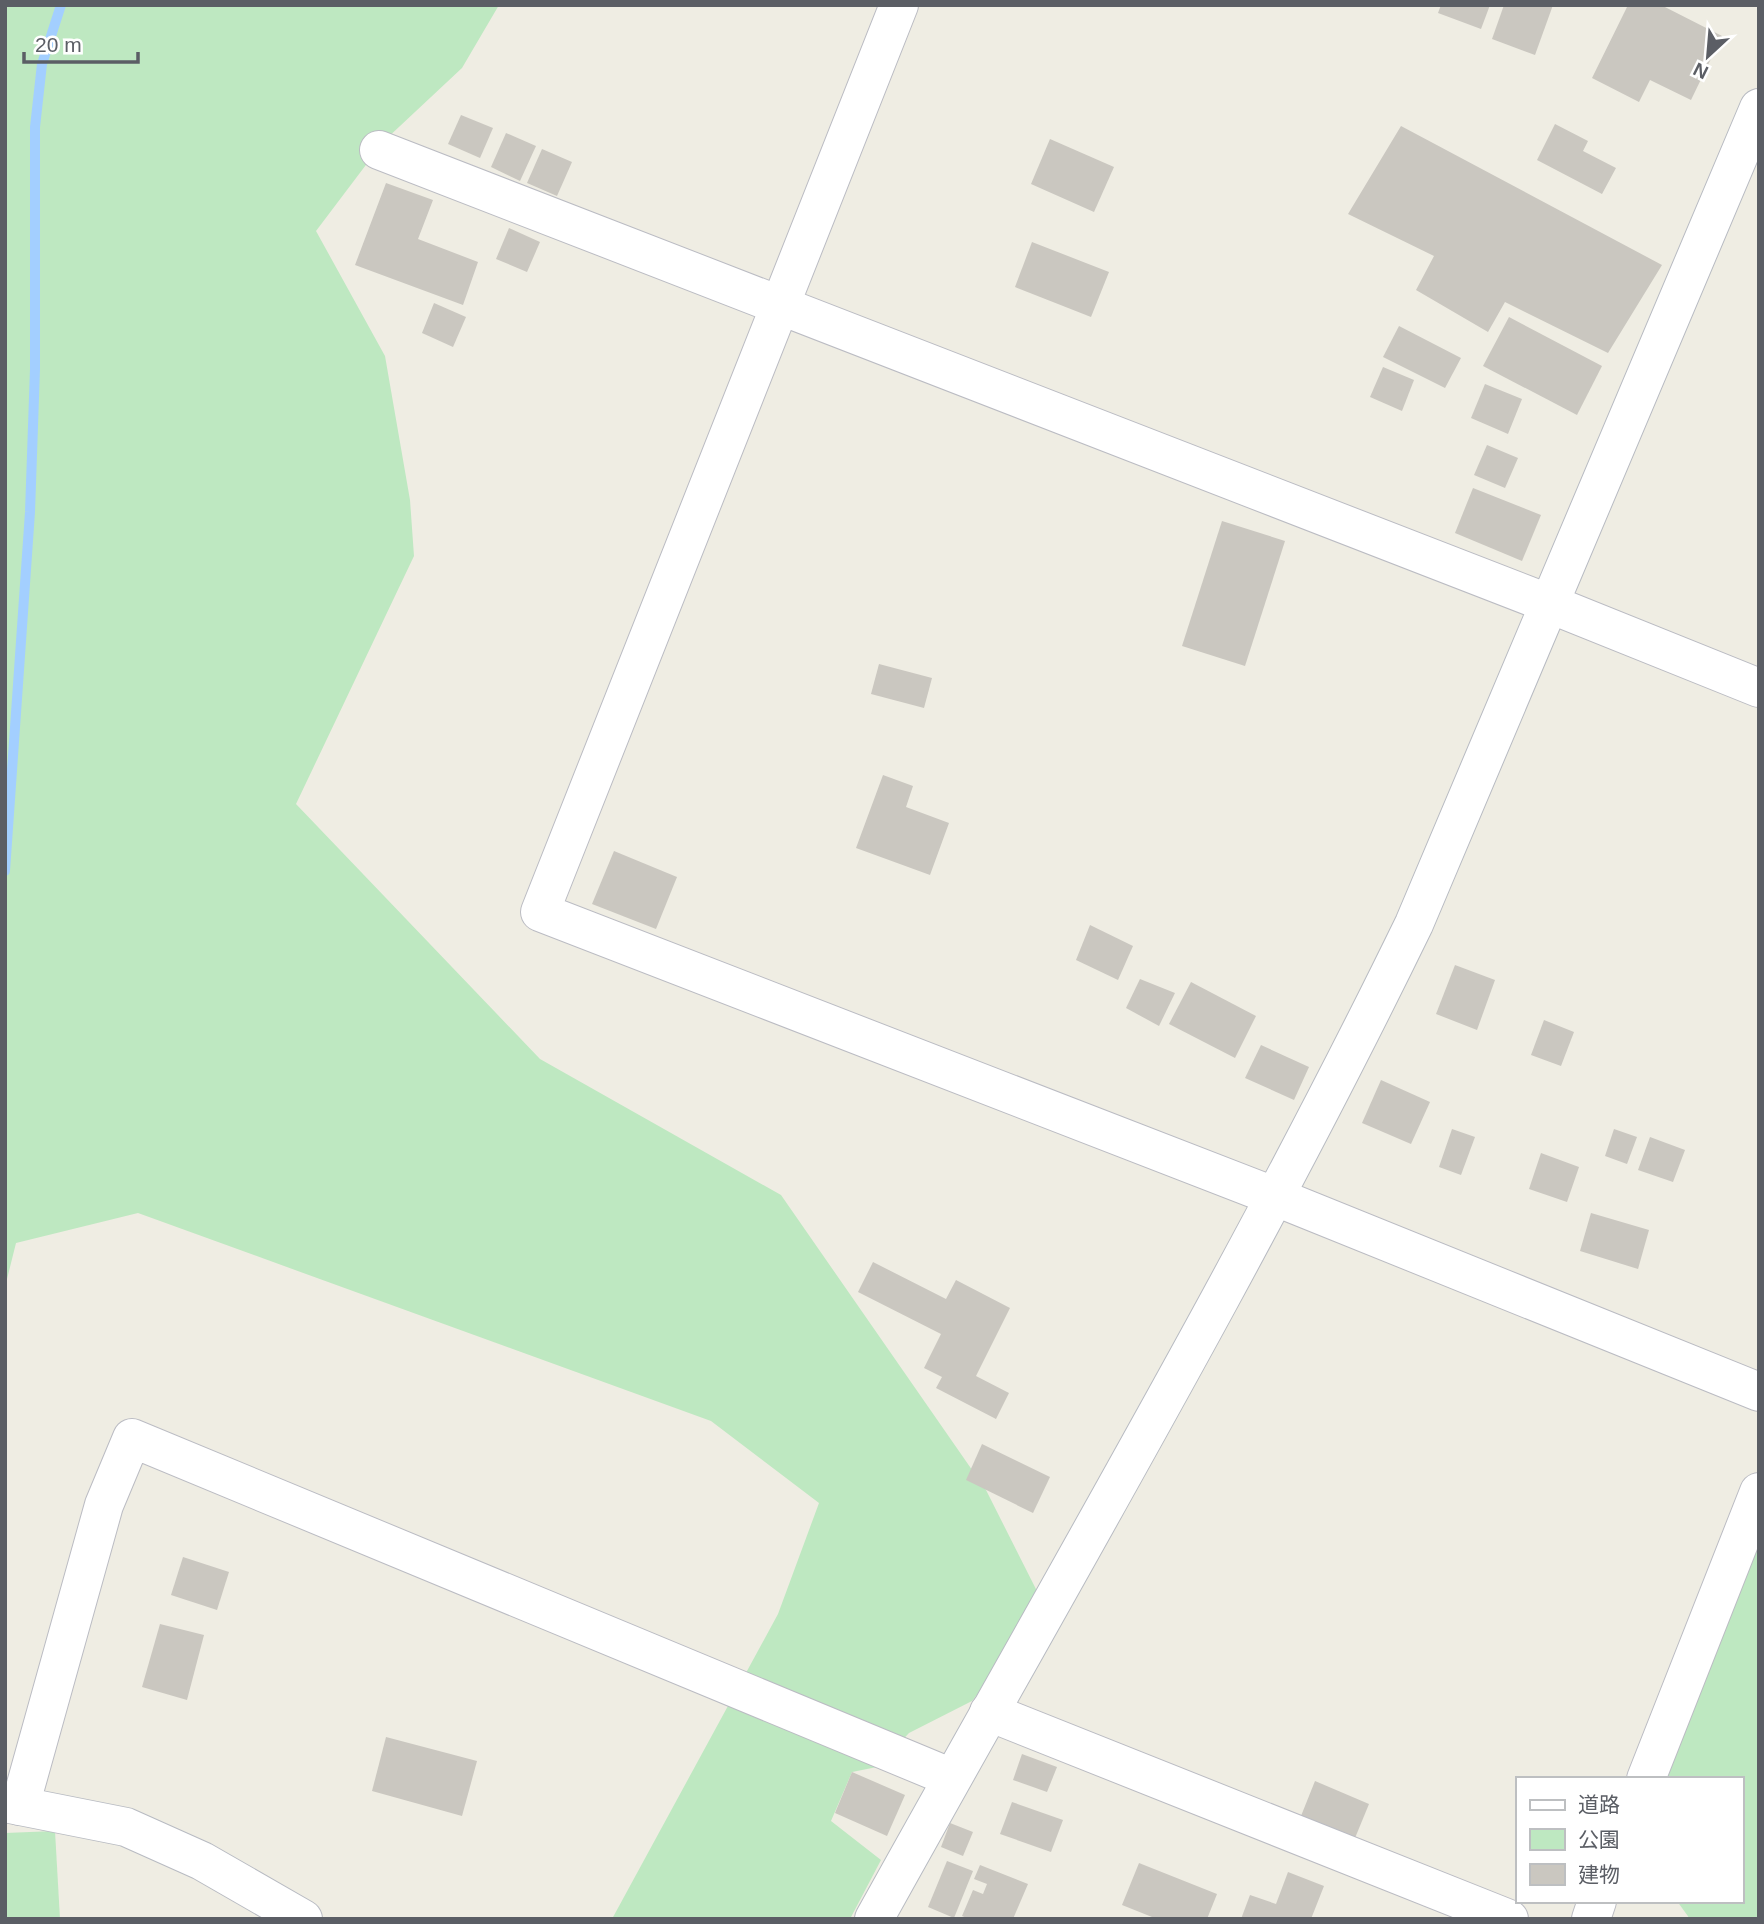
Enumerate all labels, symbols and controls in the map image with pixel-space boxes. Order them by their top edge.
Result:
scale bar [24,21,138,65]
north arrow [1673,21,1743,91]
text: 20 m [35,33,82,56]
text: N [1690,58,1712,83]
legend [1516,1777,1743,1903]
text: 道路 [1578,1793,1620,1816]
text: 公園 [1578,1828,1620,1851]
text: 建物 [1578,1863,1620,1886]

